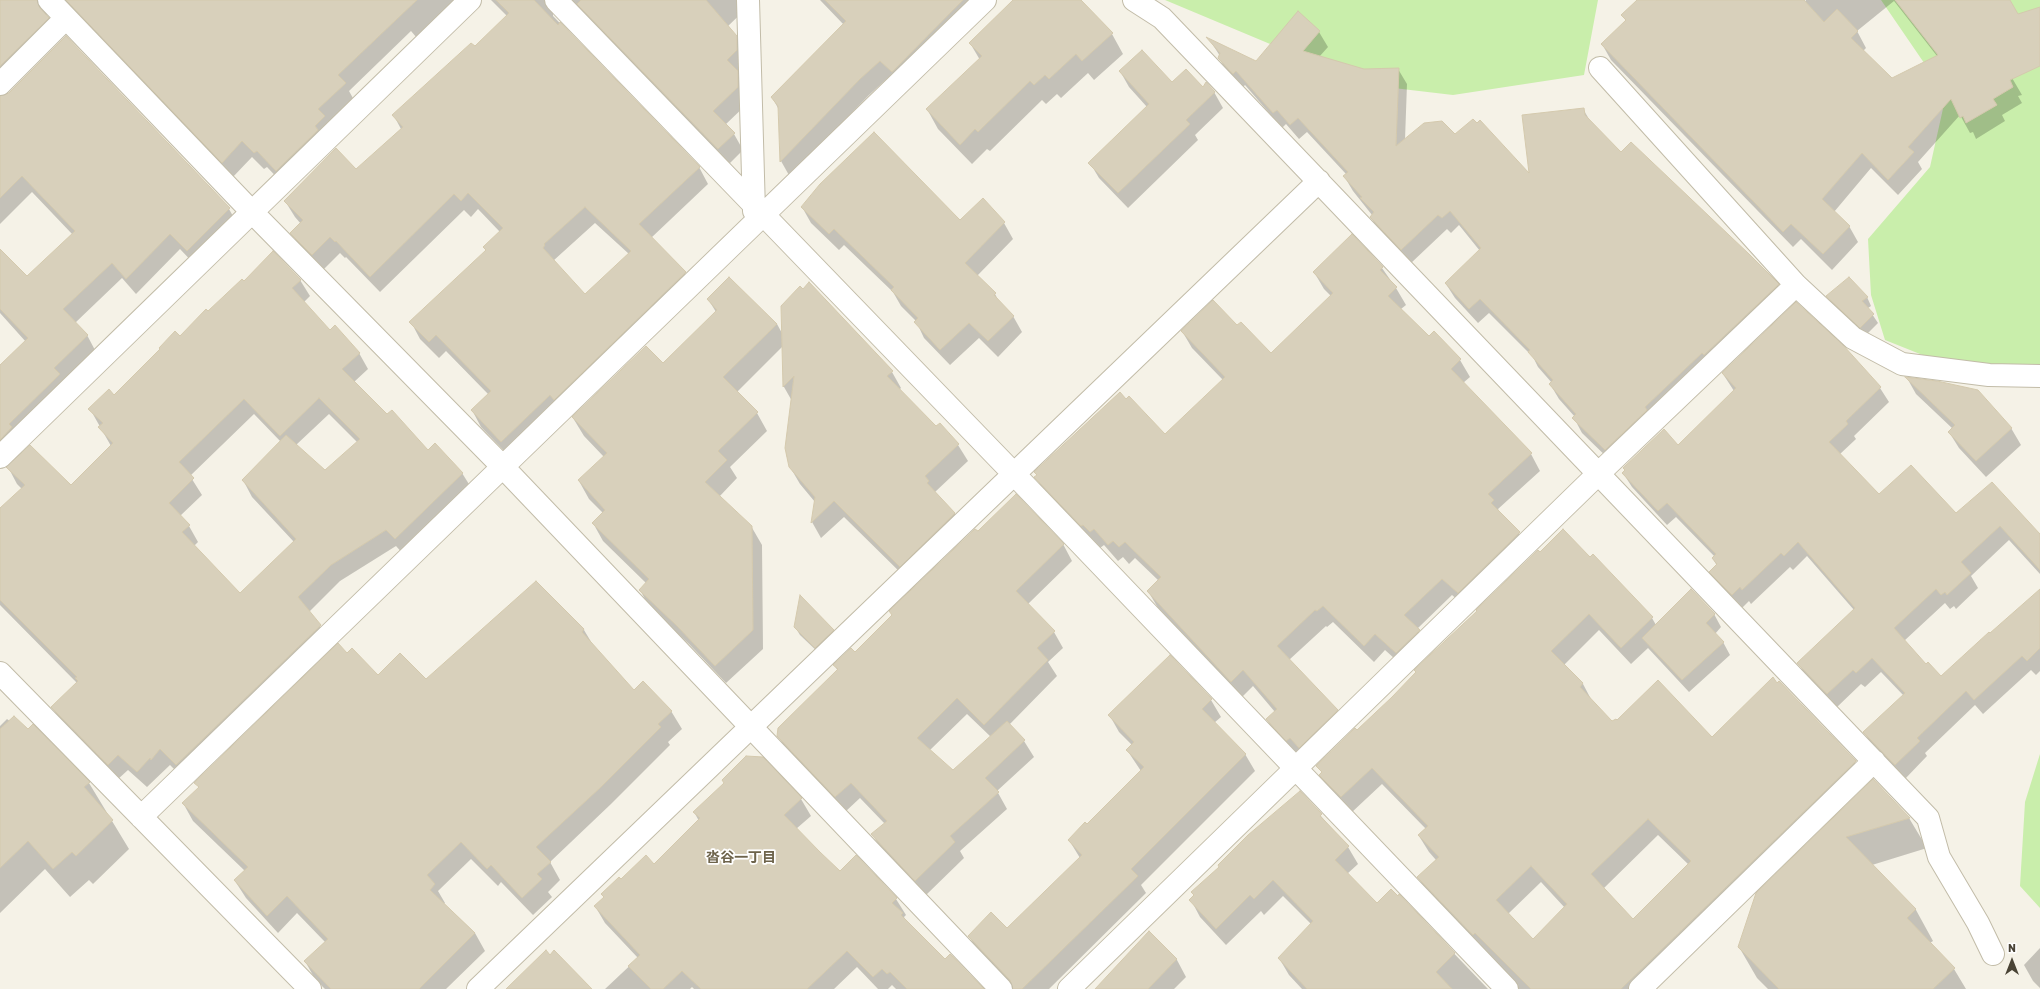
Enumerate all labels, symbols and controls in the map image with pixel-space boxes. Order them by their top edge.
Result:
district label: 沓谷一丁目 [706,850,776,866]
north arrow [1992,941,2032,981]
text: N [2008,942,2016,955]

